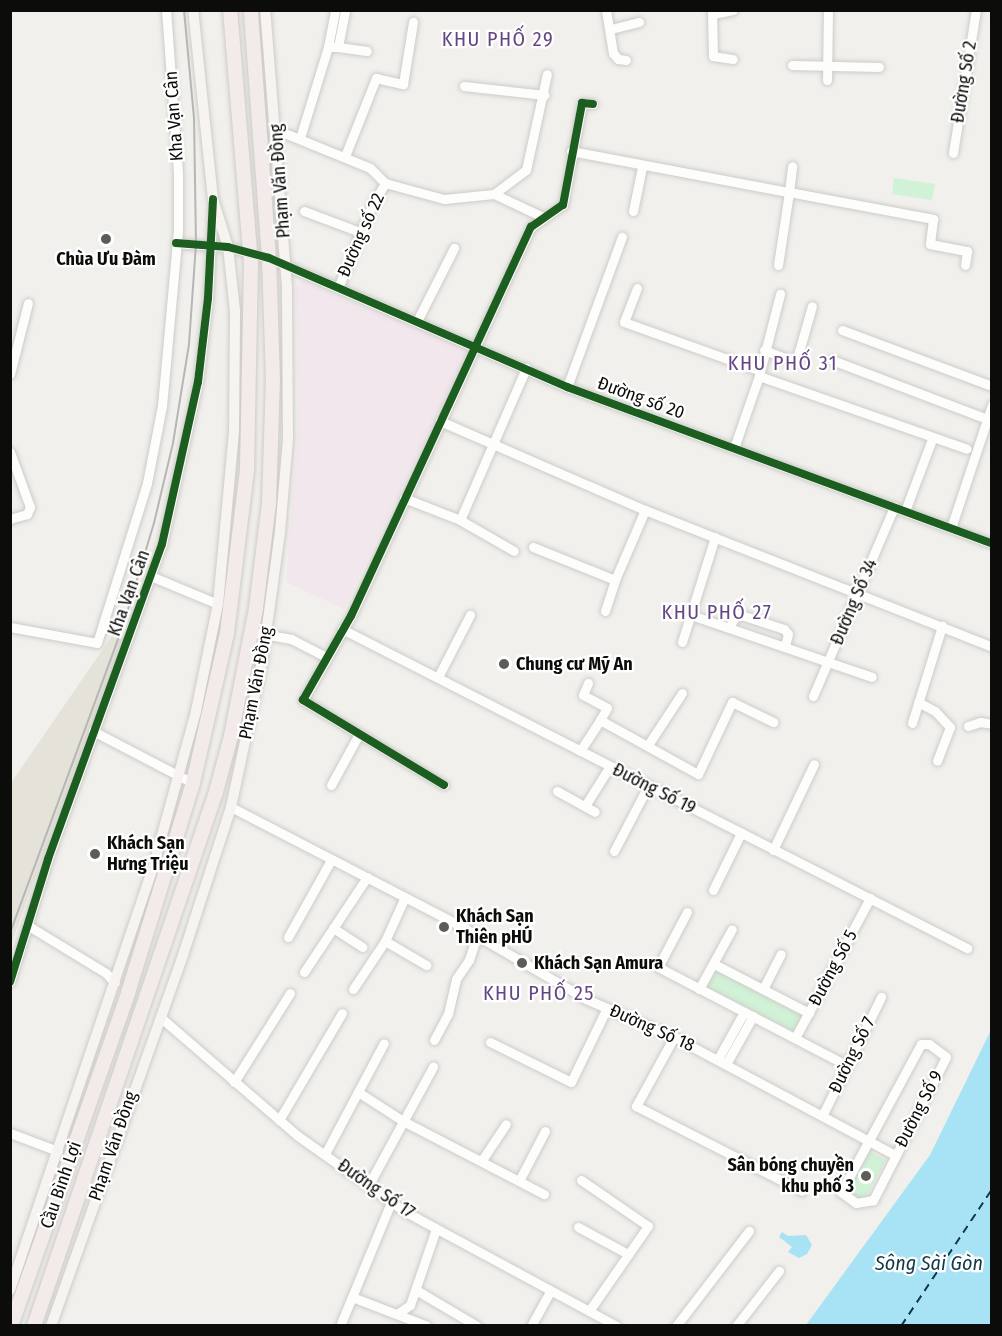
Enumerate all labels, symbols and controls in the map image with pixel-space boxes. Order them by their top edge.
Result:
district label: KHU PHỐ 29 [442,27,554,51]
street label: Đường Số 2 [947,39,981,125]
street label: Kha Vạn Cân [160,70,188,162]
street label: Phạm Văn Đồng [265,123,295,239]
street label: Đường số 22 [333,190,389,280]
marker: Chùa Ưu Đàm [99,232,113,246]
place label: Chùa Ưu Đàm [56,248,156,270]
district label: KHU PHỐ 31 [728,351,838,375]
street label: Đường số 20 [595,372,687,424]
street label: Kha Vạn Cân [103,547,155,639]
street label: Đường Số 34 [826,556,882,648]
district label: KHU PHỐ 27 [662,600,772,624]
street label: Phạm Văn Đồng [234,625,278,741]
place label: Chung cư Mỹ An [516,653,633,675]
marker: Chung cư Mỹ An [497,657,511,671]
street label: Đường Số 19 [609,759,699,819]
place label: Khách Sạn Hưng Triệu [107,833,189,876]
marker: Khách Sạn Hưng Triệu [88,847,102,861]
place label: Khách Sạn Thiên pHÚ [456,906,534,948]
marker: Khách Sạn Thiên pHÚ [437,920,451,934]
street label: Đường Số 5 [804,926,862,1010]
place label: Khách Sạn Amura [534,952,663,974]
marker: Khách Sạn Amura [515,956,529,970]
district label: KHU PHỐ 25 [483,981,595,1005]
street label: Đường Số 18 [606,1000,698,1056]
street label: Đường Số 7 [824,1013,880,1097]
street label: Đường Số 9 [890,1067,948,1151]
street label: Phạm Văn Đồng [84,1088,142,1204]
street label: Cầu Bình Lợi [36,1139,86,1231]
street label: Đường Số 17 [333,1155,419,1223]
place label: Sân bóng chuyền khu phố 3 [727,1155,854,1198]
marker: Sân bóng chuyền khu phố 3 [859,1169,873,1183]
water label: Sông Sài Gòn [875,1251,983,1275]

